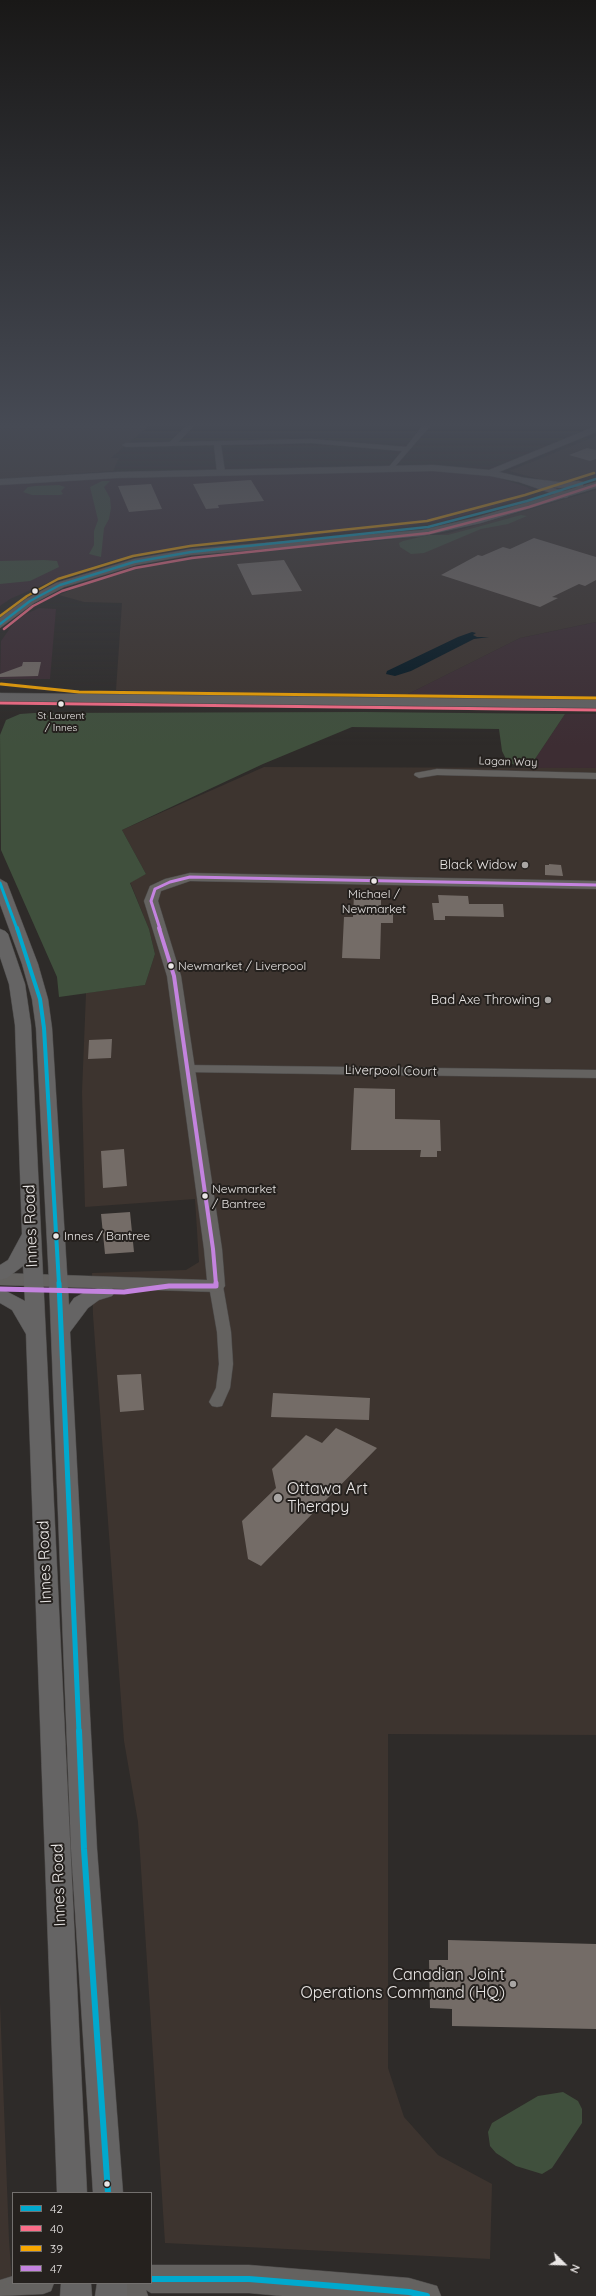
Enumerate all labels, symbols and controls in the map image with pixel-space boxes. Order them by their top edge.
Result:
unlabelled marker [30,586,40,596]
marker: St Laurent / Innes [56,699,66,709]
place label: St Laurent / Innes [37,710,85,734]
street label: Lagan Way [478,754,538,770]
place label: Black Widow [440,857,517,873]
marker: Black Widow [520,860,530,870]
marker: Michael / Newmarket [369,876,379,886]
place label: Michael / Newmarket [342,887,406,915]
place label: Newmarket / Liverpool [178,959,306,973]
marker: Newmarket / Liverpool [166,961,176,971]
place label: Bad Axe Throwing [431,992,540,1008]
marker: Bad Axe Throwing [543,995,553,1005]
street label: Liverpool Court [345,1062,437,1080]
place label: Newmarket / Bantree [212,1182,276,1210]
street label: Innes Road [20,1184,42,1268]
marker: Newmarket / Bantree [200,1191,210,1201]
place label: Innes / Bantree [64,1229,150,1243]
marker: Innes / Bantree [51,1231,61,1241]
place label: Ottawa Art Therapy [287,1479,368,1517]
marker: Ottawa Art Therapy [272,1492,284,1504]
street label: Innes Road [34,1520,56,1604]
street label: Innes Road [48,1843,70,1927]
place label: Canadian Joint Operations Command (HQ) [301,1965,505,2003]
marker: Canadian Joint Operations Command (HQ) [508,1979,518,1989]
unlabelled marker [102,2179,112,2189]
legend [12,2192,152,2284]
text: 42 [50,2201,63,2216]
text: 40 [50,2221,63,2236]
text: 39 [50,2241,63,2256]
north arrow [544,2244,584,2284]
text: 47 [50,2261,62,2276]
text: N [567,2262,583,2275]

